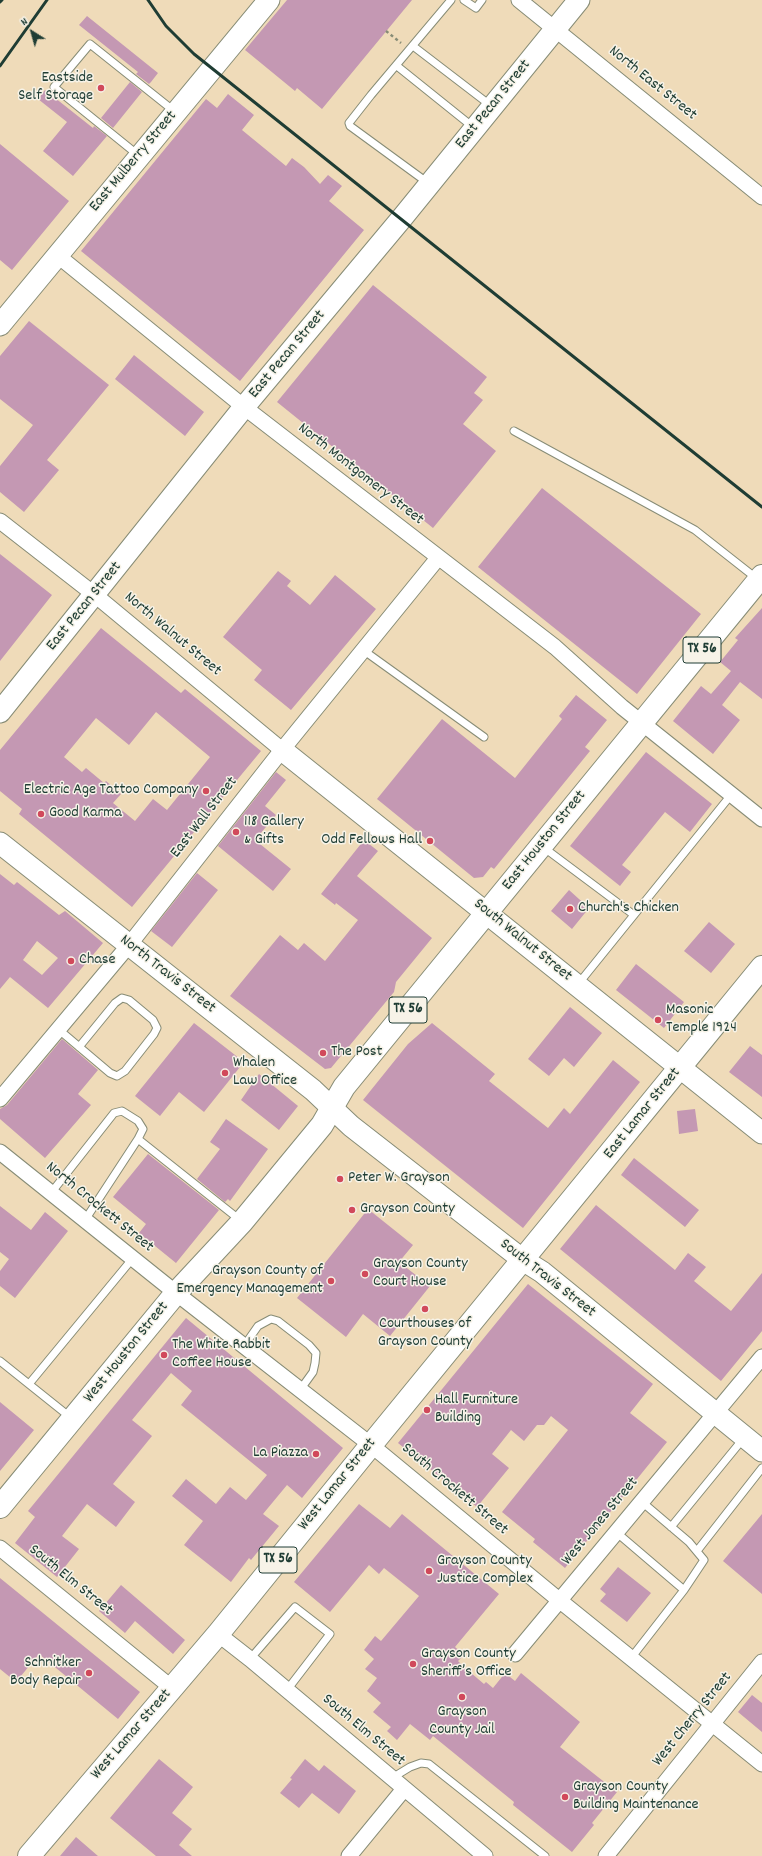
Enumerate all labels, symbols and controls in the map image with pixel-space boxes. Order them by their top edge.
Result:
north arrow [12,12,52,52]
text: N [18,14,32,30]
street label: North East Street [604,43,700,125]
street label: East Pecan Street [452,57,536,153]
place label: Eastside Self Storage [18,69,93,107]
marker: Eastside Self Storage [96,83,106,93]
street label: East Mulberry Street [86,108,182,216]
street label: East Pecan Street [246,307,330,403]
street label: North Montgomery Street [293,420,427,530]
street label: East Pecan Street [43,559,127,655]
street label: North Walnut Street [119,589,225,681]
road number: TX 56 [683,637,721,663]
street label: East Wall Street [167,774,243,862]
place label: Electric Age Tattoo Company [24,781,198,801]
marker: Electric Age Tattoo Company [201,786,211,796]
street label: East Houston Street [499,787,591,895]
place label: Good Karma [49,804,122,824]
marker: Good Karma [36,809,46,819]
place label: 118 Gallery & Gifts [244,813,304,851]
marker: 118 Gallery & Gifts [231,827,241,837]
place label: Odd Fellows Hall [321,831,422,851]
marker: Odd Fellows Hall [425,836,435,846]
street label: South Walnut Street [469,895,575,987]
place label: Church's Chicken [578,899,679,919]
marker: Church's Chicken [565,904,575,914]
street label: North Travis Street [115,932,219,1018]
place label: Chase [79,951,116,971]
marker: Chase [66,956,76,966]
road number: TX 56 [389,997,427,1023]
place label: Masonic Temple 1924 [666,1001,737,1039]
marker: Masonic Temple 1924 [653,1015,663,1025]
place label: The Post [331,1043,382,1063]
marker: The Post [318,1048,328,1058]
place label: Whalen Law Office [233,1054,297,1092]
street label: East Lamar Street [600,1064,686,1164]
marker: Whalen Law Office [220,1068,230,1078]
street label: North Crockett Street [41,1159,157,1257]
place label: Peter W. Grayson [348,1169,450,1189]
marker: Peter W. Grayson [335,1174,345,1184]
place label: Grayson County [360,1200,455,1220]
marker: Grayson County [347,1205,357,1215]
street label: South Travis Street [495,1236,599,1322]
place label: Grayson County Court House [373,1255,468,1293]
place label: Grayson County of Emergency Management [177,1262,323,1300]
marker: Grayson County Court House [360,1269,370,1279]
marker: Grayson County of Emergency Management [326,1276,336,1286]
street label: West Houston Street [80,1299,174,1407]
marker: Courthouses of Grayson County [420,1304,430,1314]
place label: Courthouses of Grayson County [378,1315,472,1353]
place label: The White Rabbit Coffee House [172,1336,270,1374]
marker: The White Rabbit Coffee House [159,1350,169,1360]
place label: Hall Furniture Building [435,1391,518,1429]
marker: Hall Furniture Building [422,1405,432,1415]
street label: West Lamar Street [295,1435,381,1535]
street label: South Crockett Street [397,1440,511,1540]
place label: La Piazza [253,1444,308,1464]
marker: La Piazza [311,1449,321,1459]
street label: West Jones Street [559,1474,643,1570]
street label: South Elm Street [24,1541,116,1621]
road number: TX 56 [259,1547,297,1573]
place label: Grayson County Justice Complex [437,1552,533,1590]
marker: Grayson County Justice Complex [424,1566,434,1576]
place label: Grayson County Sheriff’s Office [421,1645,516,1683]
place label: Schnitker Body Repair [10,1654,81,1692]
marker: Grayson County Sheriff’s Office [408,1659,418,1669]
marker: Schnitker Body Repair [84,1668,94,1678]
street label: West Cherry Street [649,1669,737,1771]
street label: West Lamar Street [88,1686,176,1784]
street label: South Elm Street [318,1691,408,1771]
marker: Grayson County Jail [457,1692,467,1702]
place label: Grayson County Jail [429,1703,495,1741]
place label: Grayson County Building Maintenance [573,1778,699,1816]
marker: Grayson County Building Maintenance [560,1792,570,1802]

